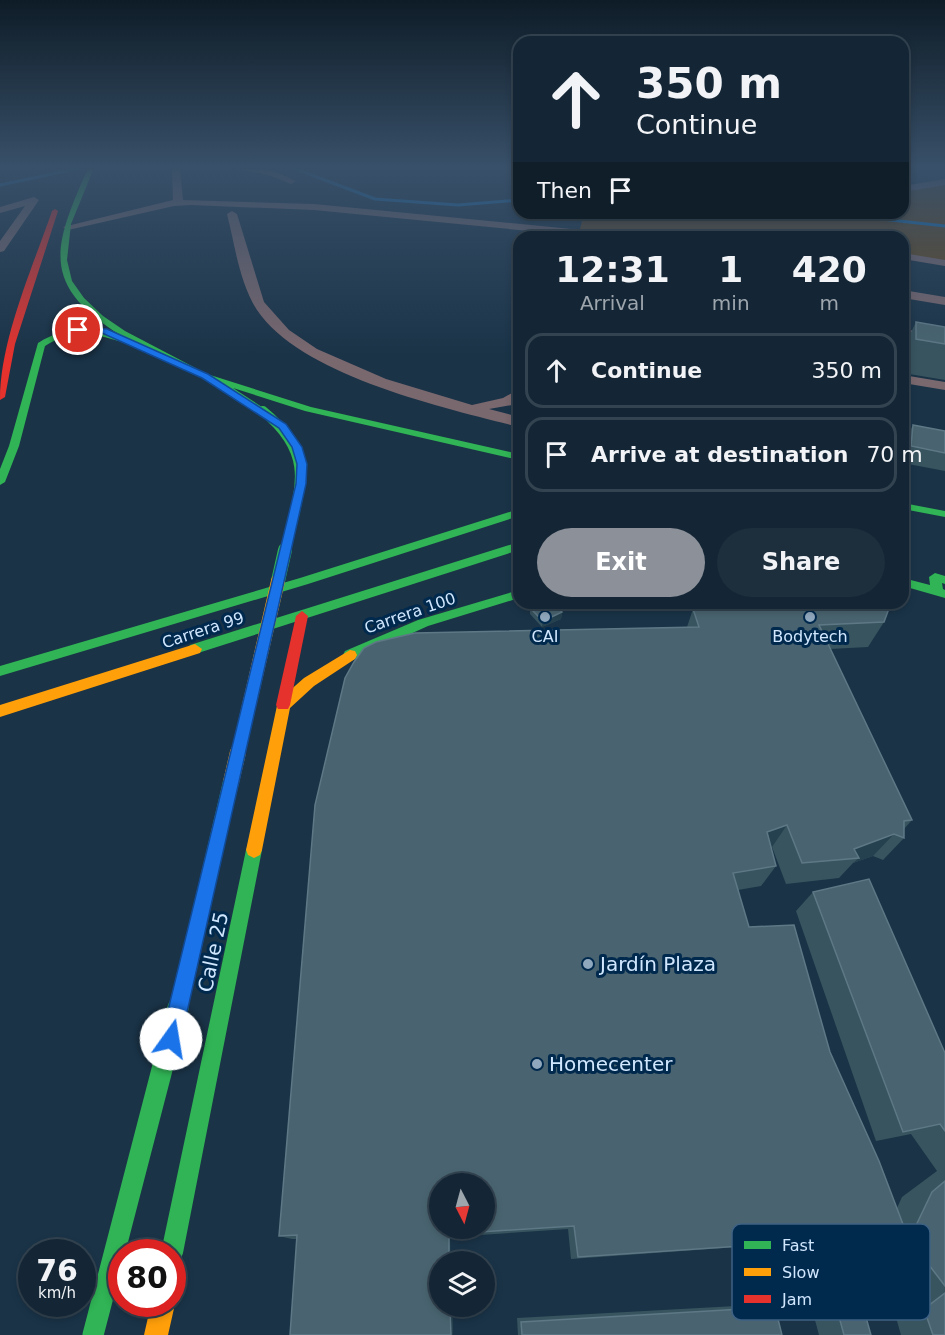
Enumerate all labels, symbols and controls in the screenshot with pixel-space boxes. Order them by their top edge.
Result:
text: 350 m [636,59,782,108]
icon: ahead [537,60,615,138]
text: Continue [636,109,757,140]
icon: arrive [604,174,637,207]
text: Then [537,178,592,203]
text: 12:31 [555,249,670,290]
text: 1 [718,249,743,290]
text: 420 [792,249,867,290]
text: Arrival [580,291,645,315]
text: min [712,291,750,315]
text: m [820,291,839,315]
pin [52,304,103,355]
icon: arrive [61,313,94,346]
icon: ahead [540,354,573,387]
text: Continue [591,358,702,383]
text: 350 m [812,358,882,383]
icon: arrive [540,438,573,471]
text: Arrive at destination [591,442,848,467]
text: 70 m [866,442,923,467]
button: Exit [537,528,705,597]
button: Share [717,528,885,597]
street label: Carrera 100 [362,588,458,638]
street label: Carrera 99 [160,608,246,652]
marker: CAI [538,610,552,624]
marker: Bodytech [803,610,817,624]
place label: CAI [532,627,558,646]
place label: Bodytech [772,627,848,646]
street label: Calle 25 [193,910,233,994]
place label: Jardín Plaza [598,952,716,976]
marker: Jardín Plaza [581,957,595,971]
position arrow [139,1007,203,1071]
place label: Homecenter [549,1052,673,1076]
marker: Homecenter [530,1057,544,1071]
north arrow [429,1173,495,1239]
map controls [429,1173,495,1317]
legend [732,1224,930,1320]
text: Fast [782,1236,814,1255]
speed limit sign: 80 [108,1239,186,1317]
button: layers [429,1251,495,1317]
text: 76 [36,1253,78,1288]
text: Slow [782,1263,819,1282]
text: km/h [38,1284,76,1302]
text: Jam [781,1290,812,1309]

